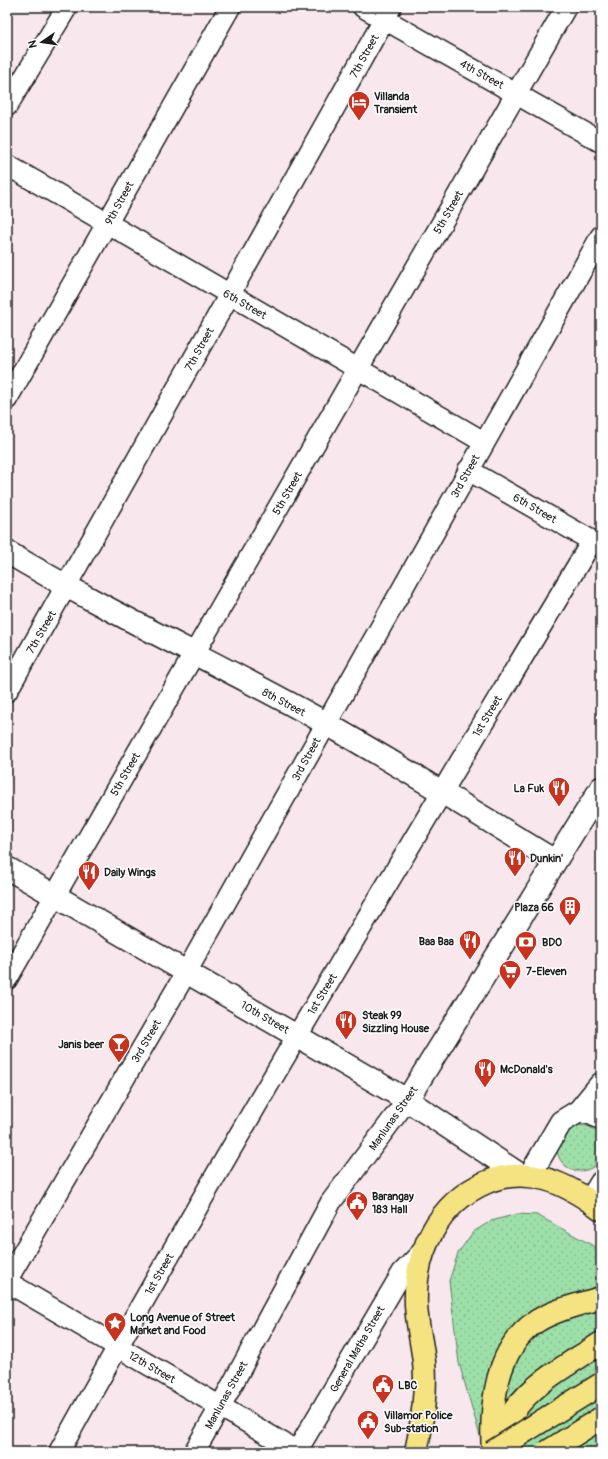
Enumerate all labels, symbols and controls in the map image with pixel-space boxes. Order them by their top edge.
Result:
north arrow [22,22,62,62]
street label: 7th Street [347,32,382,80]
text: N [25,39,40,49]
street label: 4th Street [458,57,506,92]
hotel icon: Villanda Transient [346,89,372,122]
place label: Villanda Transient [373,90,418,116]
street label: 9th Street [102,179,137,227]
street label: 5th Street [431,188,466,236]
street label: 6th Street [221,287,269,322]
street label: 7th Street [182,325,217,373]
street label: 3rd Street [448,452,483,500]
street label: 5th Street [270,469,305,517]
street label: 6th Street [511,491,559,526]
street label: 7th Street [24,608,59,656]
street label: 8th Street [260,686,308,720]
street label: 1st Street [470,693,505,739]
street label: 3rd Street [289,735,324,783]
street label: 5th Street [108,750,143,798]
restaurant icon: La Fuk [546,775,572,808]
place label: La Fuk [514,782,544,795]
restaurant icon: Dunkin' [502,845,528,878]
place label: Dunkin' [530,852,563,865]
restaurant icon: Daily Wings [76,859,102,892]
place label: Daily Wings [104,866,156,879]
building icon: Plaza 66 [557,894,583,927]
place label: Plaza 66 [514,901,555,914]
restaurant icon: Baa Baa [457,928,483,961]
bank icon: BDO [513,929,539,962]
place label: Baa Baa [419,935,454,948]
place label: BDO [542,936,562,949]
supermarket icon: 7-Eleven [497,958,523,991]
place label: 7-Eleven [526,965,567,978]
street label: 1st Street [305,971,340,1017]
street label: 10th Street [238,998,292,1037]
restaurant icon: Steak 99 Sizzling House [333,1008,359,1041]
place label: Steak 99 Sizzling House [362,1009,430,1035]
street label: 3rd Street [129,1017,164,1065]
bar icon: Janis beer [106,1031,132,1064]
place label: Janis beer [58,1038,105,1051]
restaurant icon: McDonald's [472,1056,498,1089]
place label: McDonald's [500,1063,553,1076]
street label: Manlunas Street [366,1083,421,1153]
public building icon: Barangay 183 Hall [344,1189,370,1222]
place label: Barangay 183 Hall [372,1190,414,1216]
street label: 1st Street [142,1251,177,1297]
street label: General Matha Street [327,1303,388,1395]
place icon: Long Avenue of Street Market and Food [102,1310,128,1343]
place label: Long Avenue of Street Market and Food [130,1311,236,1337]
street label: 12th Street [126,1349,178,1386]
street label: Manlunas Street [202,1359,251,1431]
public building icon: LBC [370,1372,396,1405]
place label: LBC [398,1379,417,1392]
public building icon: Villamor Police Sub-station [355,1408,381,1441]
place label: Villamor Police Sub-station [384,1409,453,1435]

